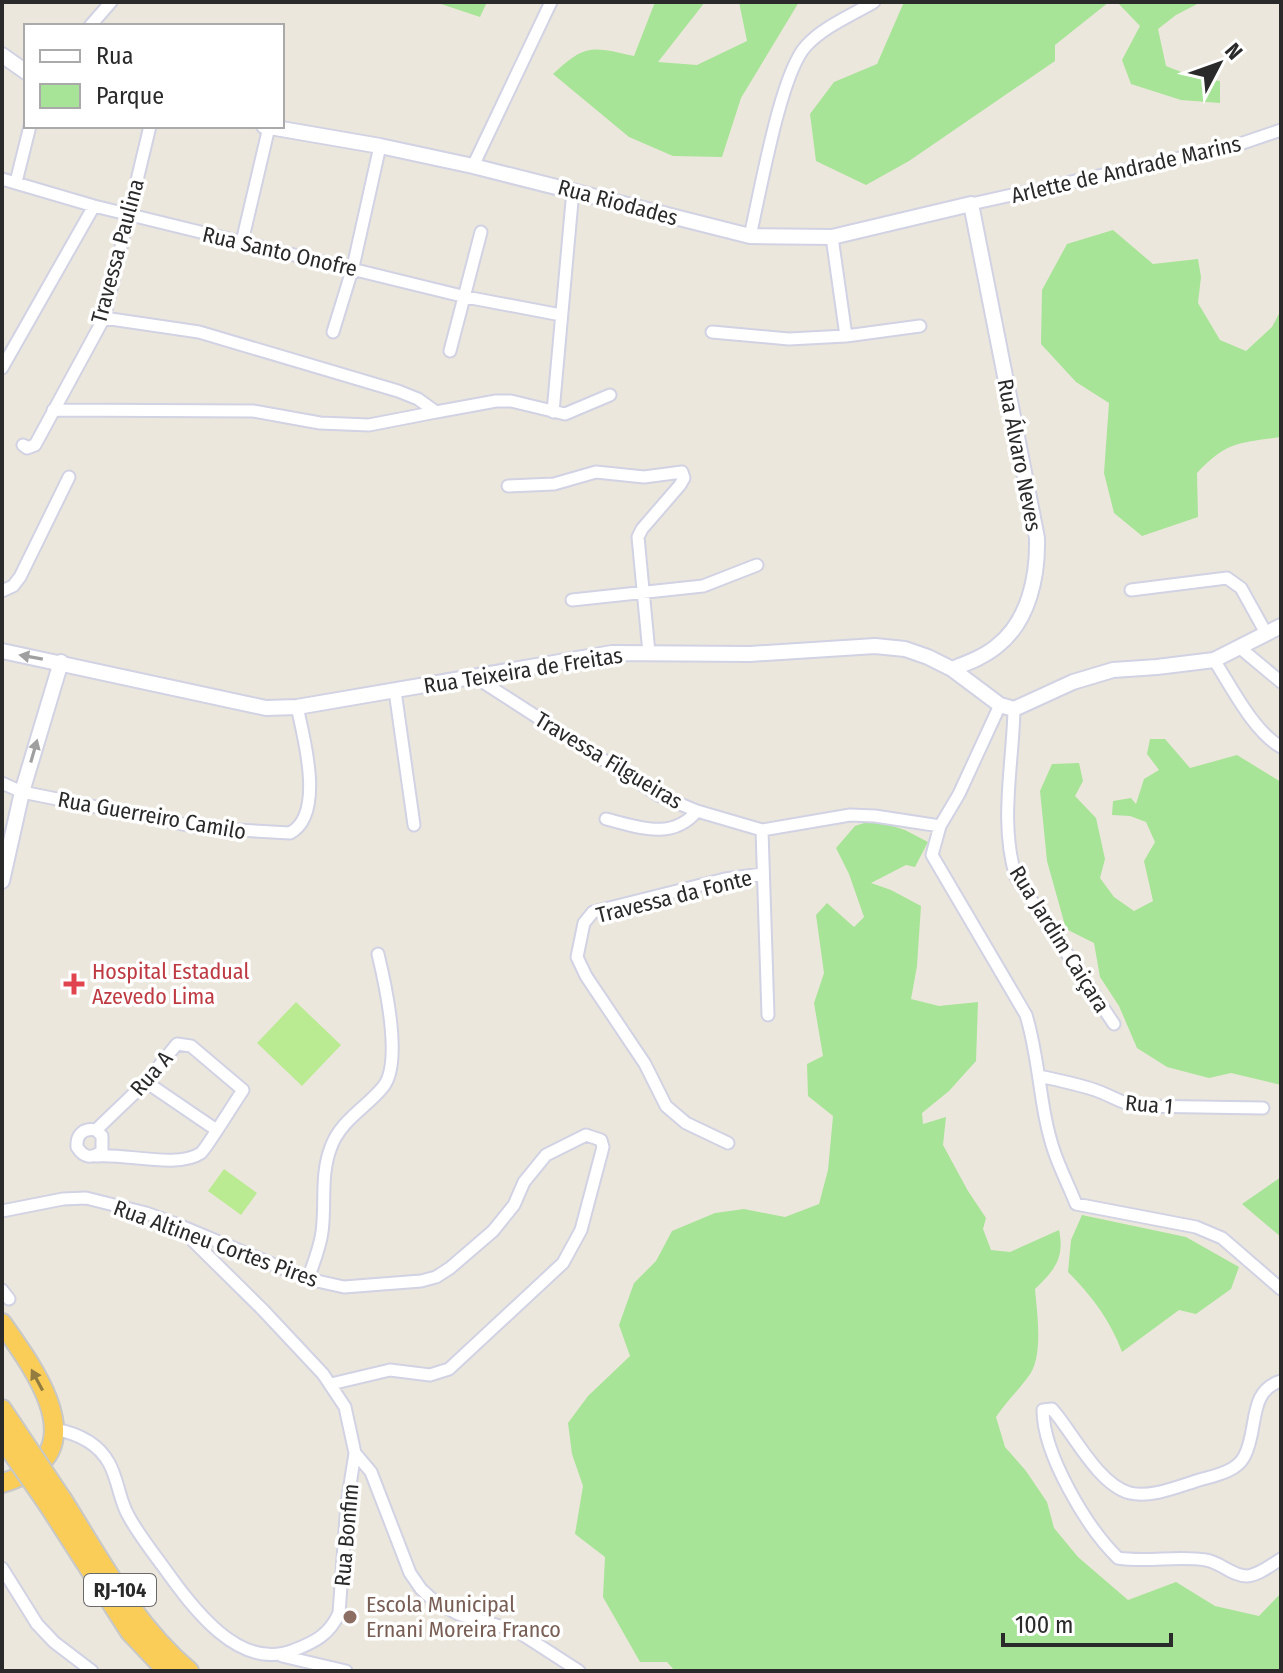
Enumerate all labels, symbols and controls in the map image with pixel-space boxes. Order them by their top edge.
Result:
legend [24,24,284,128]
north arrow [1179,24,1259,104]
text: N [1219,37,1248,65]
text: Rua [96,42,133,70]
text: Parque [96,82,164,110]
street label: Arlette de Andrade Marins [1009,130,1244,209]
street label: Rua Riodades [555,174,681,231]
street label: Travessa Paulina [85,176,150,326]
street label: Rua Santo Onofre [200,221,360,282]
street label: Rua Álvaro Neves [991,377,1048,534]
street label: Rua Teixeira de Freitas [422,641,624,700]
one-way arrow [19,650,44,662]
street label: Travessa Filgueiras [530,706,687,815]
one-way arrow [29,738,41,763]
street label: Rua Guerreiro Camilo [56,786,248,845]
street label: Rua Jardim Caiçara [1004,861,1115,1018]
street label: Travessa da Fonte [594,864,755,929]
place label: Hospital Estadual Azevedo Lima [92,958,249,1010]
marker: Hospital Estadual Azevedo Lima [63,973,85,995]
street label: Rua A [124,1045,179,1101]
street label: Rua 1 [1124,1089,1174,1120]
street label: Rua Altineu Cortes Pires [110,1194,322,1293]
one-way arrow [31,1368,44,1391]
street label: Rua Bonfim [329,1483,364,1588]
road number: RJ-104 [84,1574,156,1606]
place label: Escola Municipal Ernani Moreira Franco [366,1591,561,1643]
scale bar [1003,1597,1171,1647]
marker: Escola Municipal Ernani Moreira Franco [341,1608,359,1626]
text: 100 m [1015,1611,1073,1639]

